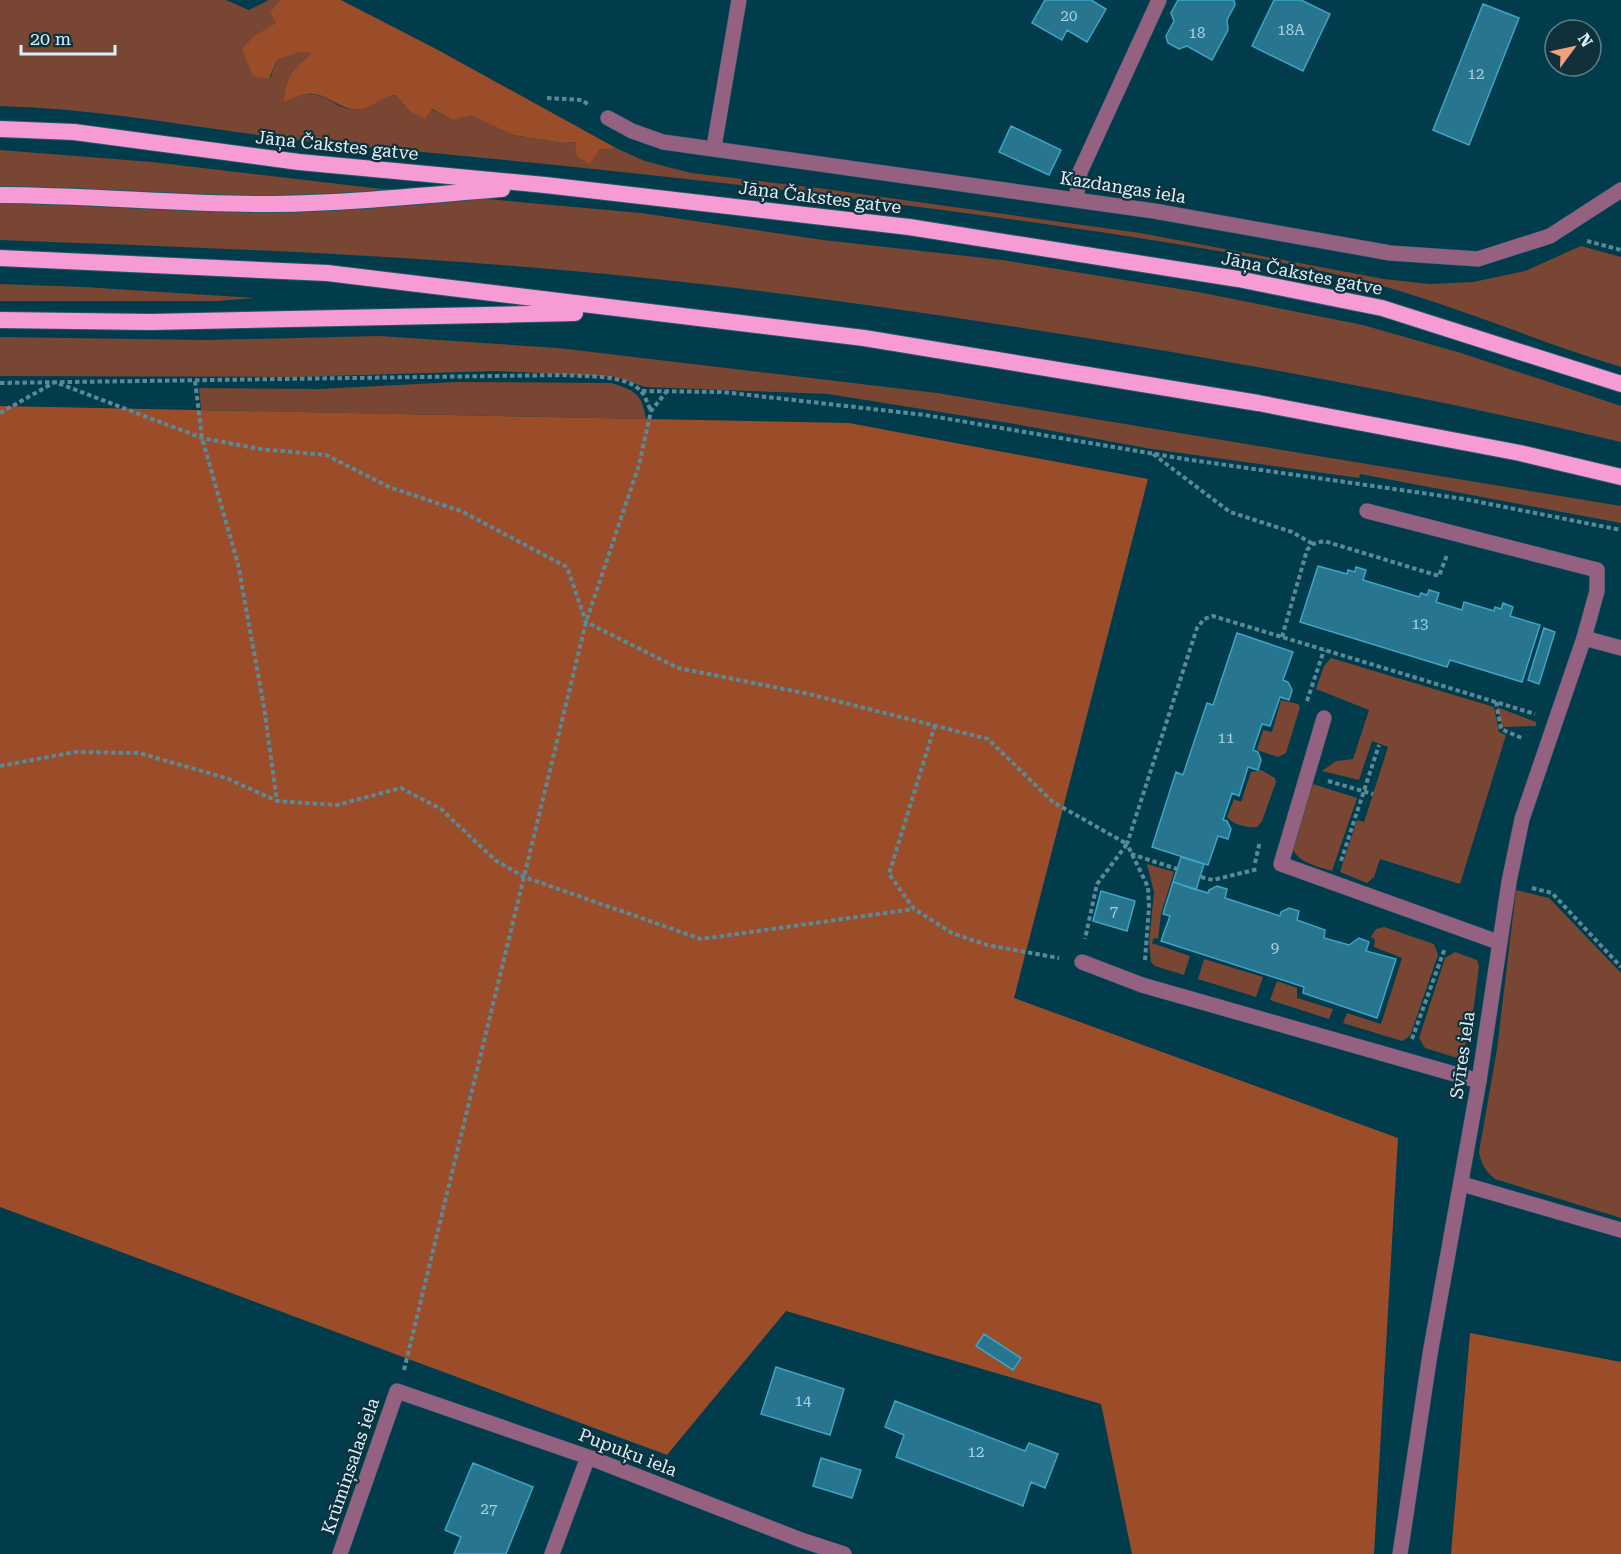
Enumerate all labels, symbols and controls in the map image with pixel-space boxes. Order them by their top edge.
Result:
house number: 20 [1061,7,1077,25]
scale bar [21,18,116,56]
north arrow [1543,18,1603,78]
house number: 18A [1277,21,1305,39]
house number: 18 [1189,24,1205,42]
text: 20 m [30,28,71,49]
text: N [1574,30,1596,50]
house number: 12 [1468,65,1484,83]
street label: Jāņa Čakstes gatve [254,126,420,165]
street label: Kazdangas iela [1058,167,1188,207]
street label: Jāņa Čakstes gatve [737,177,903,218]
street label: Jāņa Čakstes gatve [1219,247,1384,300]
house number: 13 [1412,615,1428,633]
house number: 11 [1218,729,1234,747]
house number: 7 [1110,902,1118,920]
house number: 9 [1271,939,1279,957]
street label: Svīres iela [1445,1010,1479,1100]
house number: 14 [795,1392,812,1410]
street label: Krūmiņsalas iela [317,1395,384,1537]
street label: Pupuķu iela [575,1424,680,1481]
house number: 12 [968,1443,984,1461]
house number: 27 [481,1500,497,1518]

